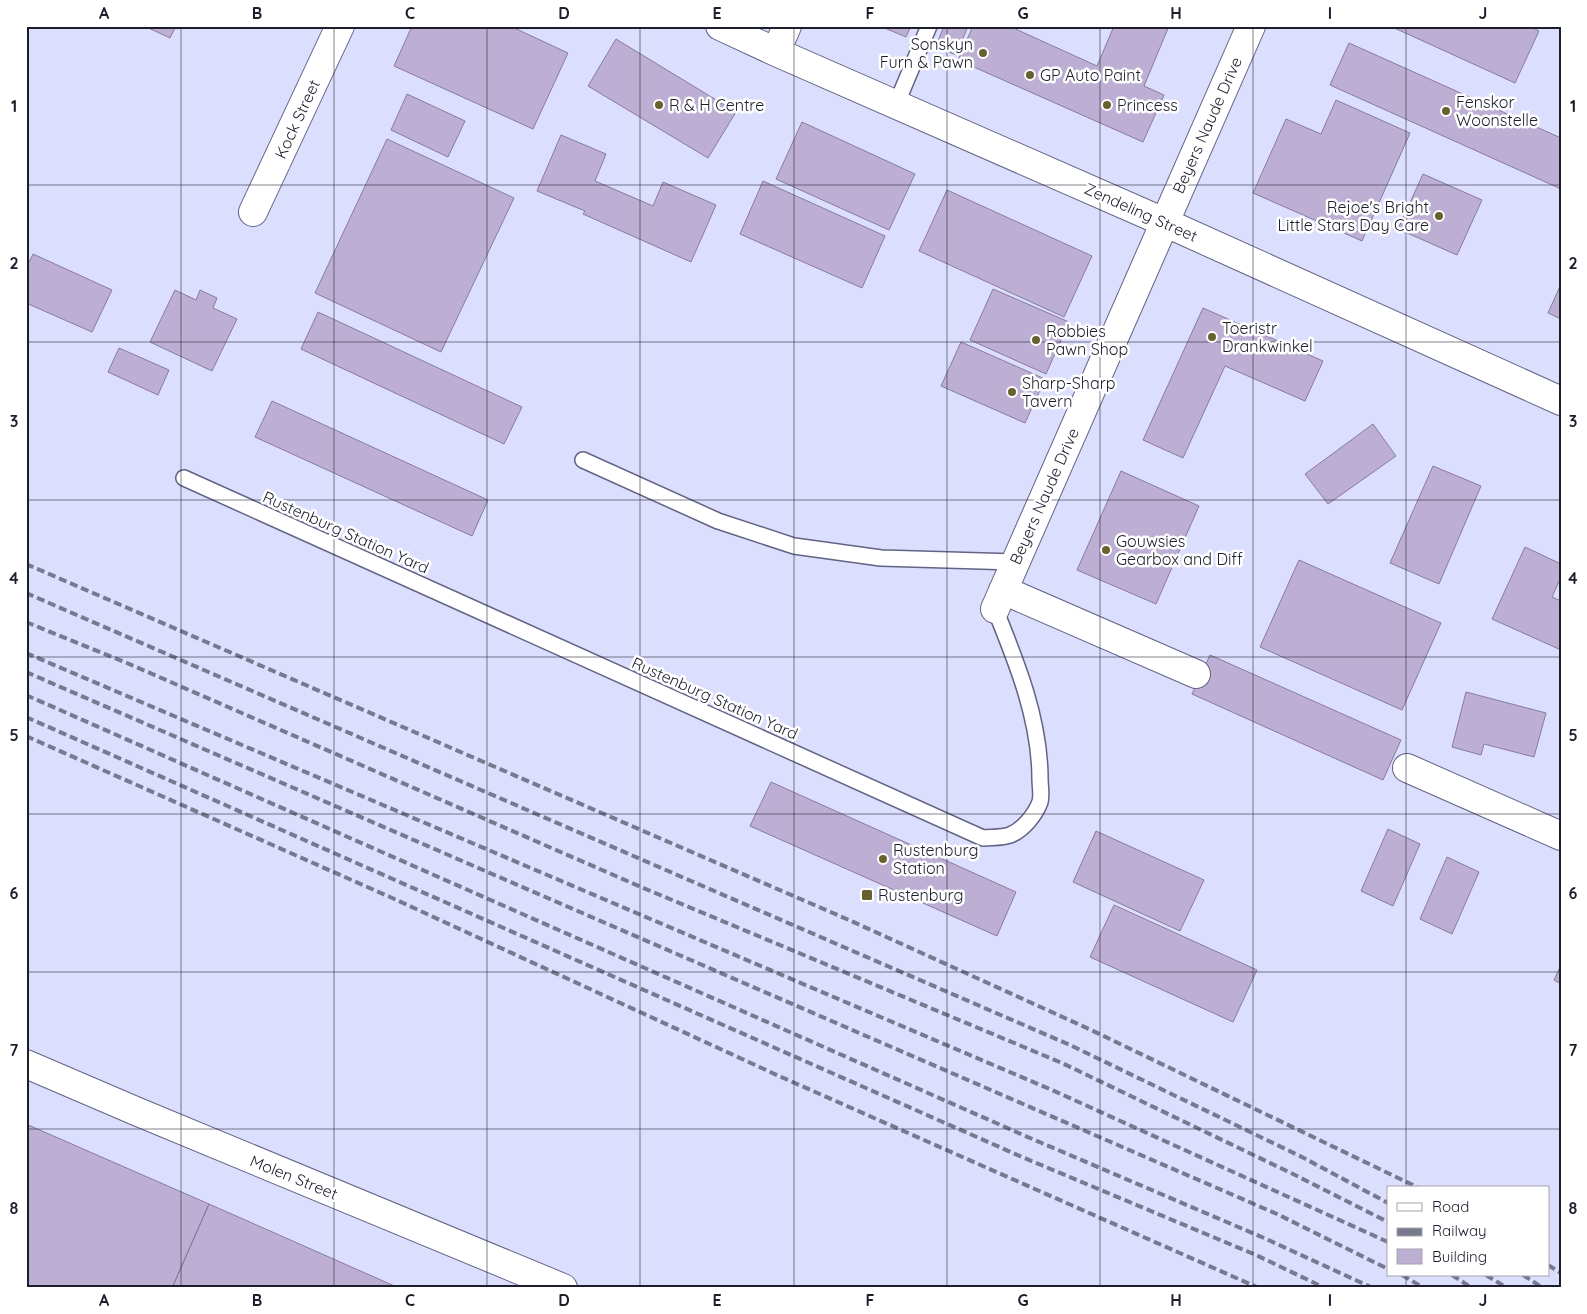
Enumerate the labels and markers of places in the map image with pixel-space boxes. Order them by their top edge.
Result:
place label: Sonskyn Furn & Pawn [880,34,973,72]
marker: Sonskyn Furn & Pawn [977,47,989,59]
place label: GP Auto Paint [1040,65,1141,85]
marker: GP Auto Paint [1024,69,1036,81]
place label: Fenskor Woonstelle [1456,92,1538,130]
place label: R & H Centre [669,95,764,115]
place label: Princess [1117,95,1178,115]
marker: R & H Centre [653,99,665,111]
marker: Princess [1101,99,1113,111]
marker: Fenskor Woonstelle [1440,105,1452,117]
place label: Rejoe's Bright Little Stars Day Care [1277,197,1429,235]
marker: Rejoe's Bright Little Stars Day Care [1433,210,1445,222]
place label: Toeristr Drankwinkel [1222,318,1313,356]
place label: Robbies Pawn Shop [1046,321,1128,359]
marker: Toeristr Drankwinkel [1206,331,1218,343]
marker: Robbies Pawn Shop [1030,334,1042,346]
place label: Sharp-Sharp Tavern [1022,373,1116,411]
marker: Sharp-Sharp Tavern [1006,386,1018,398]
place label: Gouwsies Gearbox and Diff [1116,531,1243,569]
marker: Gouwsies Gearbox and Diff [1100,544,1112,556]
place label: Rustenburg Station [893,840,979,878]
marker: Rustenburg Station [877,853,889,865]
place label: Rustenburg [878,885,964,905]
marker: Rustenburg [860,888,874,902]

